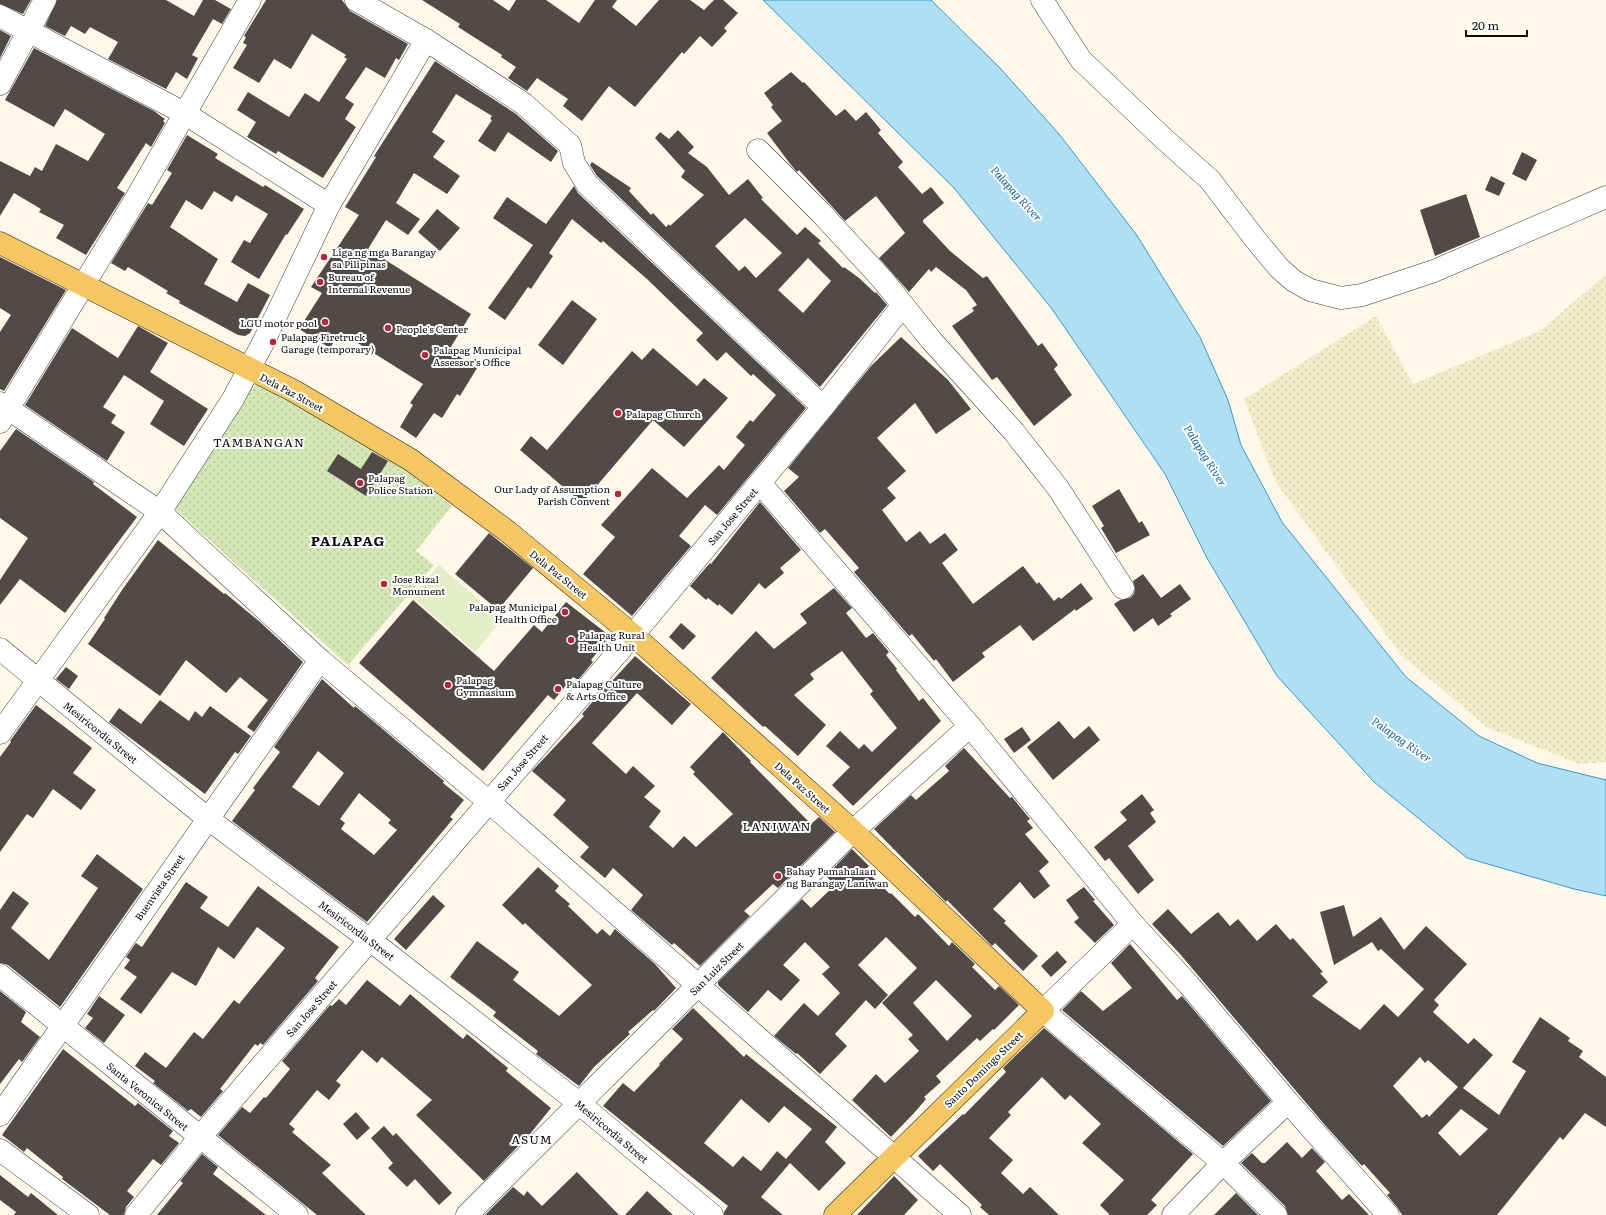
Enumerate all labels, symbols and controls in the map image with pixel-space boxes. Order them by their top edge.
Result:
scale bar [1466,12,1527,38]
text: 20 m [1472,16,1499,34]
water label: Palapag River [988,162,1046,224]
place label: Liga ng mga Barangay sa Pilipinas [332,244,436,271]
marker: Liga ng mga Barangay sa Pilipinas [319,252,329,262]
place label: Bureau of Internal Revenue [328,269,410,296]
marker: Bureau of Internal Revenue [315,277,325,287]
place label: LGU motor pool [240,315,318,330]
marker: LGU motor pool [320,317,330,327]
place label: People's Center [396,321,468,336]
marker: People's Center [383,323,393,333]
place label: Palapag Firetruck Garage (temporary) [281,329,374,356]
marker: Palapag Firetruck Garage (temporary) [268,337,278,347]
place label: Palapag Municipal Assessor's Office [433,342,522,369]
marker: Palapag Municipal Assessor's Office [420,350,430,360]
street label: Dela Paz Street [257,369,327,415]
place label: Palapag Church [626,406,701,421]
marker: Palapag Church [613,408,623,418]
water label: Palapag River [1181,421,1231,489]
district label: TAMBANGAN [213,433,305,451]
place label: Palapag Police Station [368,470,434,497]
marker: Palapag Police Station [355,478,365,488]
place label: Our Lady of Assumption Parish Convent [494,481,610,508]
street label: San Jose Street [703,484,761,548]
marker: Our Lady of Assumption Parish Convent [613,489,623,499]
district label: PALAPAG [311,530,385,550]
street label: Dela Paz Street [527,546,591,602]
place label: Jose Rizal Monument [392,571,445,598]
marker: Jose Rizal Monument [379,579,389,589]
place label: Palapag Municipal Health Office [469,599,558,626]
marker: Palapag Municipal Health Office [560,607,570,617]
place label: Palapag Rural Health Unit [579,627,645,654]
marker: Palapag Rural Health Unit [566,635,576,645]
place label: Palapag Gymnasium [456,672,515,699]
place label: Palapag Culture & Arts Office [566,676,642,703]
marker: Palapag Gymnasium [443,680,453,690]
marker: Palapag Culture & Arts Office [553,684,563,694]
street label: Mesiricordia Street [61,697,141,767]
water label: Palapag River [1369,712,1435,766]
street label: San Jose Street [493,730,551,794]
street label: Dela Paz Street [772,758,834,816]
district label: LANIWAN [742,817,812,835]
street label: Buenvista Street [131,851,187,923]
place label: Bahay Pamahalaan ng Barangay Laniwan [786,863,889,890]
marker: Bahay Pamahalaan ng Barangay Laniwan [773,871,783,881]
street label: Mesiricordia Street [316,896,398,964]
street label: San Luiz Street [686,938,746,998]
street label: San Jose Street [282,976,340,1040]
street label: Santo Domingo Street [940,1027,1026,1111]
street label: Santa Veronica Street [104,1058,192,1134]
street label: Mesiricordia Street [572,1096,652,1166]
district label: ASUM [511,1130,553,1148]

